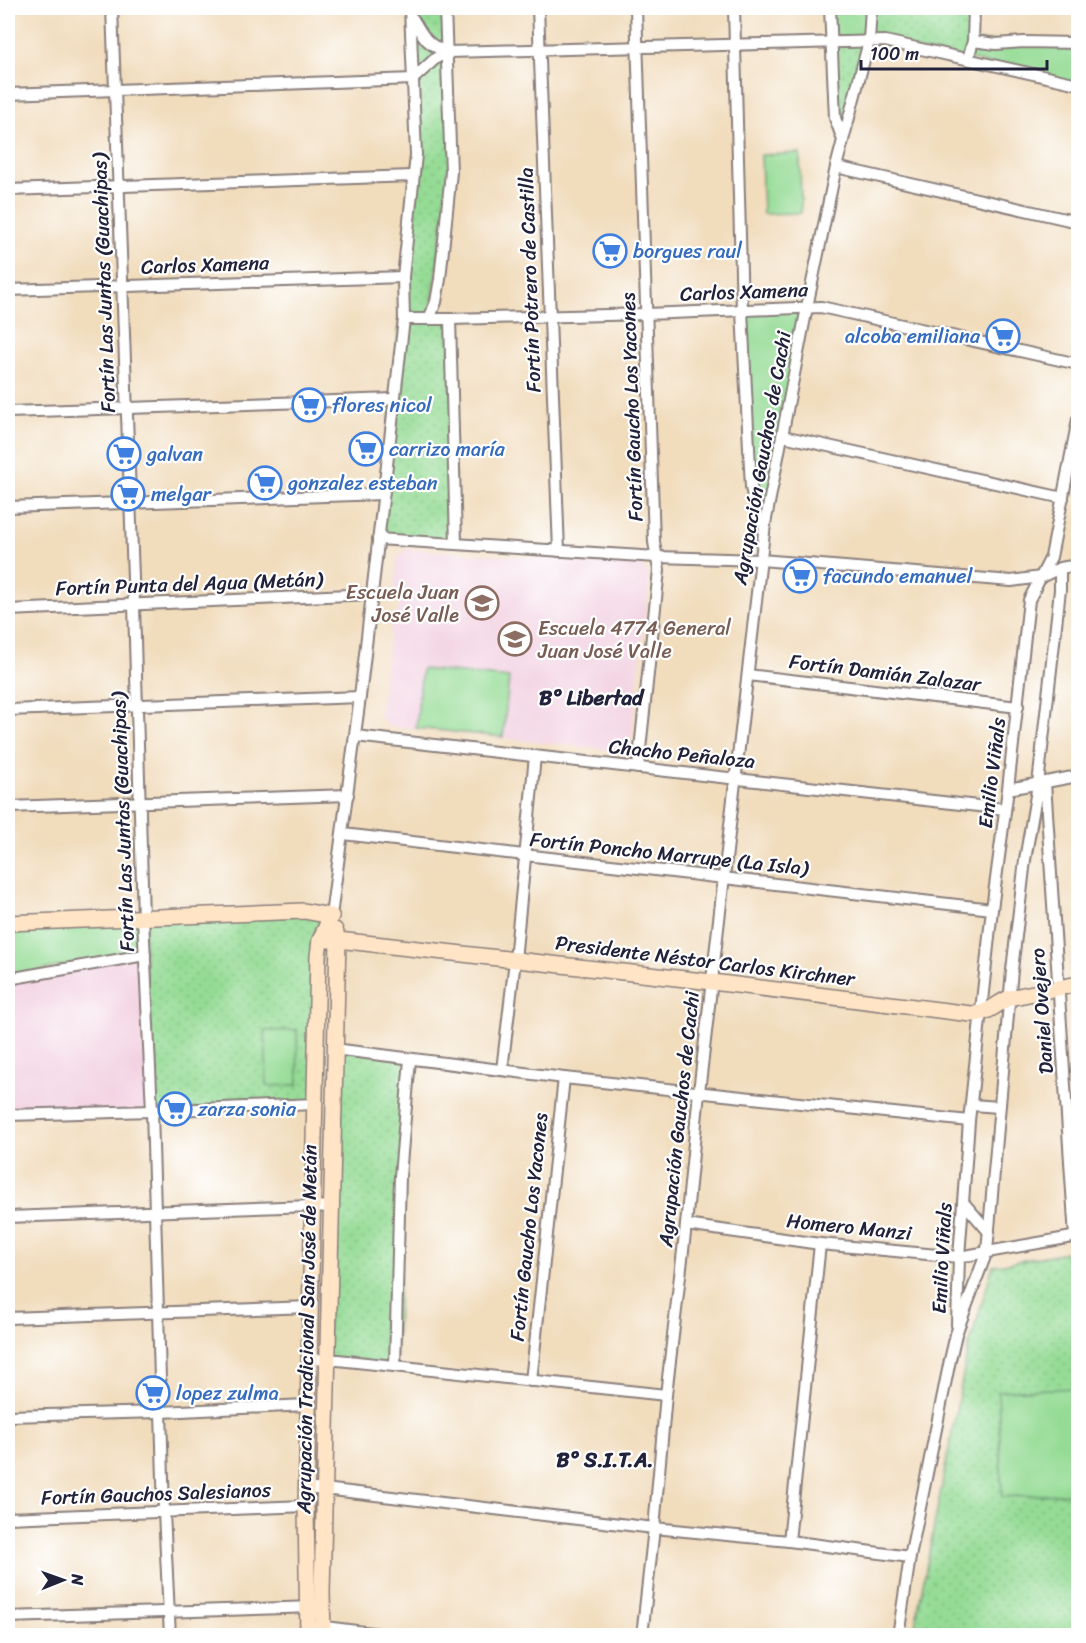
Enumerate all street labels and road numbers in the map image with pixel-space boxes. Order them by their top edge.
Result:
street label: Fortín Las Juntas (Guachipas) [82,152,126,413]
street label: Fortín Potrero de Castilla [509,167,551,393]
street label: Carlos Xamena [140,245,271,285]
street label: Carlos Xamena [679,272,810,312]
street label: Fortín Gaucho Los Yacones [610,291,653,522]
street label: Agrupación Gauchos de Cachi [722,328,802,589]
street label: Fortín Punta del Agua (Metán) [55,562,324,606]
street label: Fortín Damián Zalazar [787,644,985,702]
street label: Fortín Las Juntas (Guachipas) [101,691,145,952]
street label: Emilio Viñals [968,715,1016,830]
street label: Chacho Peñaloza [607,729,757,779]
street label: Fortín Poncho Marrupe (La Isla) [528,822,811,886]
street label: Presidente Néstor Carlos Kirchner [553,925,858,997]
street label: Daniel Ovejero [1020,947,1064,1075]
street label: Agrupación Gauchos de Cachi [648,989,710,1250]
street label: Fortín Gaucho Los Yacones [500,1110,558,1343]
street label: Agrupación Tradicional San José de Metán [286,1144,328,1515]
street label: Emilio Viñals [922,1201,962,1315]
street label: Homero Manzi [785,1203,915,1251]
street label: Fortín Gauchos Salesianos [40,1472,272,1516]

